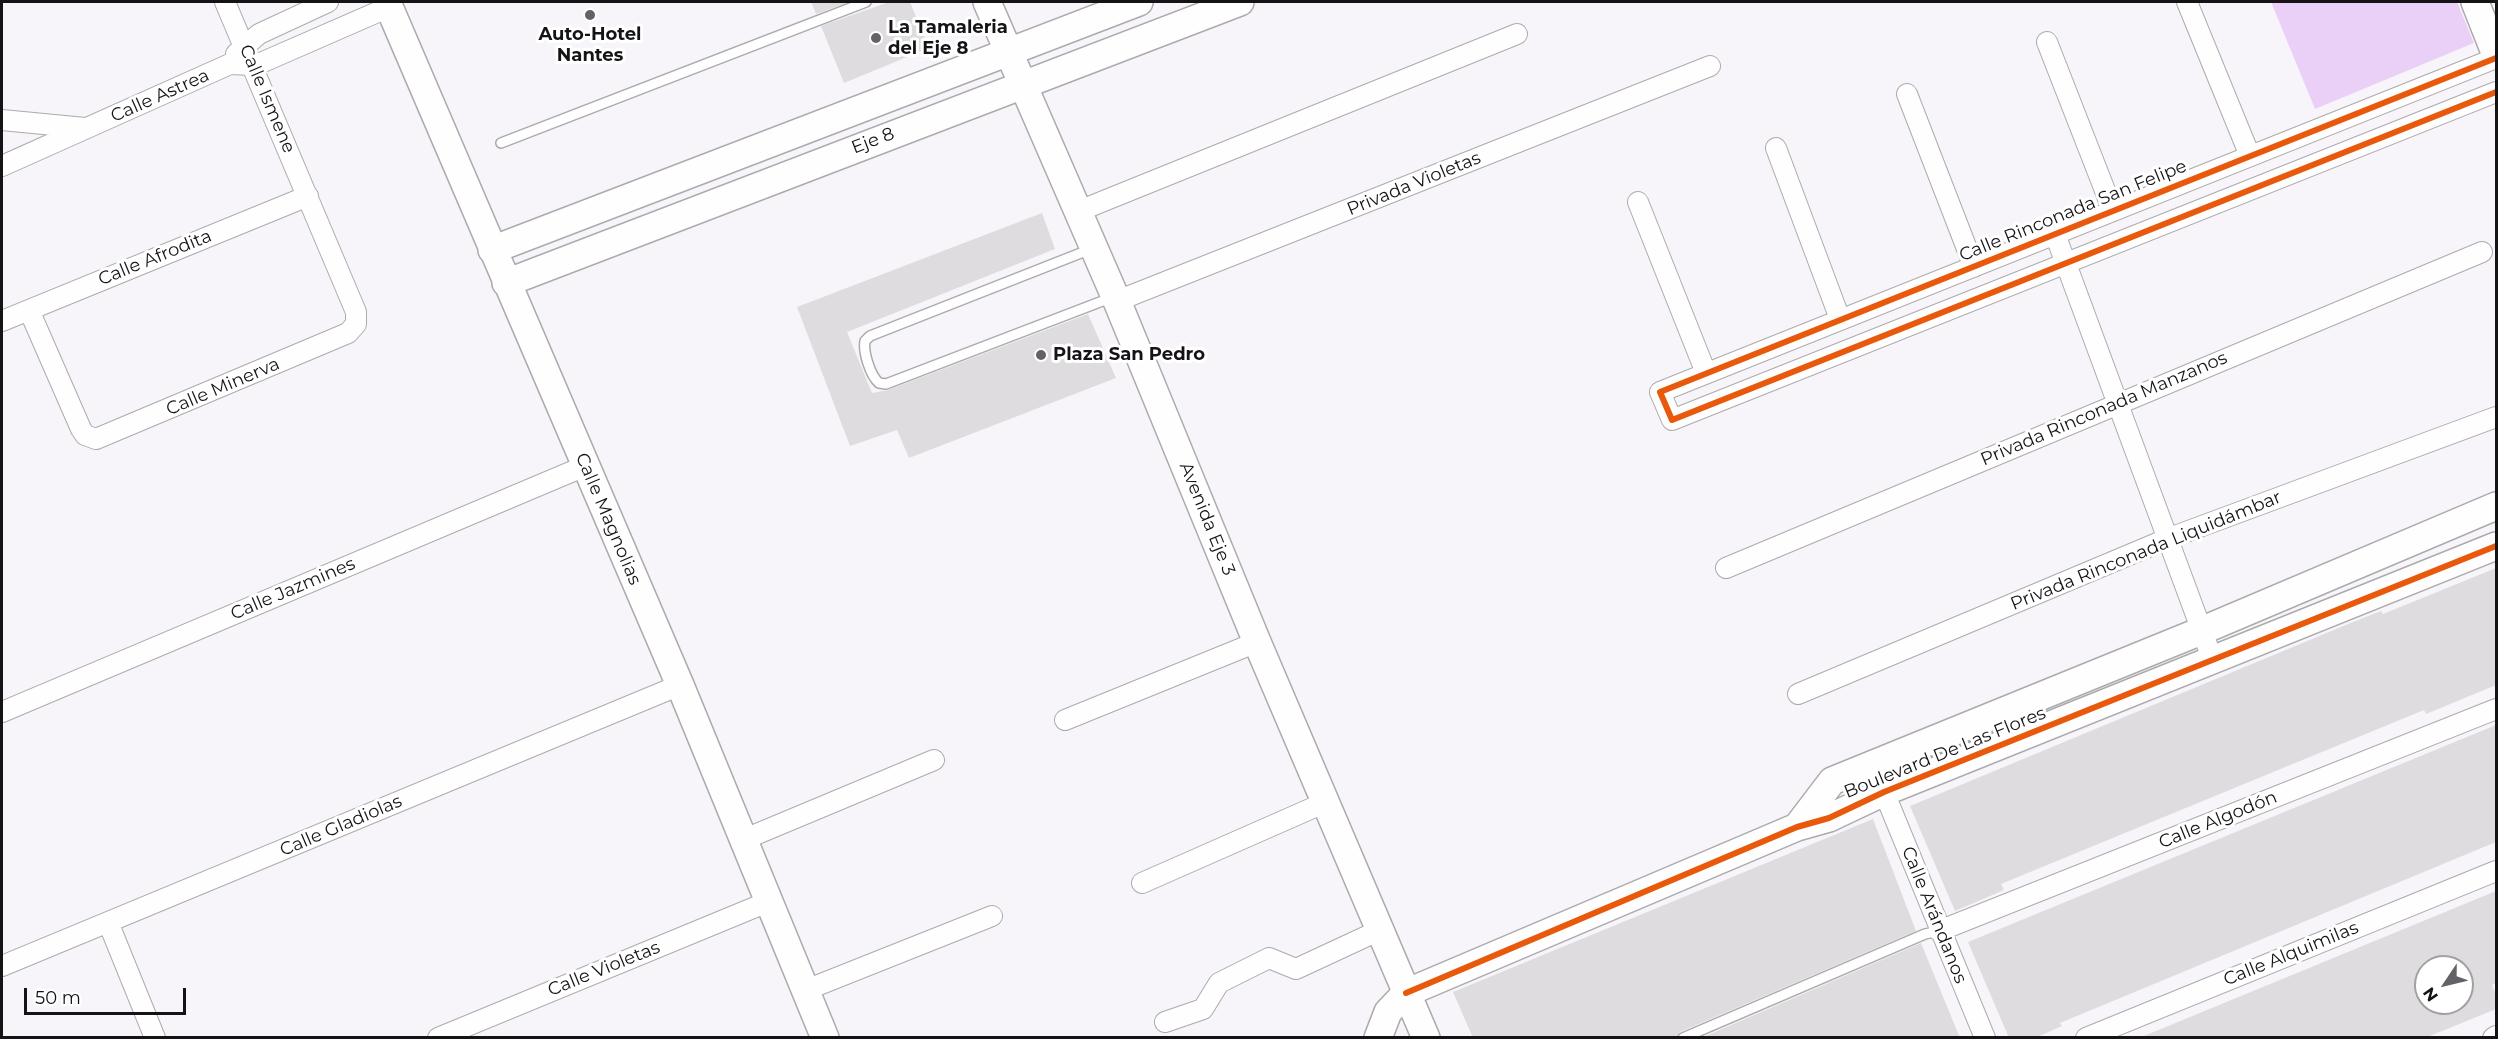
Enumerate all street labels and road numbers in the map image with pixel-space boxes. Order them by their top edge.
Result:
street label: Calle Ismene [234,42,300,156]
street label: Calle Astrea [107,65,213,127]
street label: Eje 8 [849,123,897,159]
street label: Privada Violetas [1344,147,1484,221]
street label: Calle Rinconada San Felipe [1956,155,2190,267]
street label: Calle Afrodita [95,225,215,291]
street label: Privada Rinconada Manzanos [1978,347,2230,471]
street label: Calle Minerva [163,353,283,421]
street label: Calle Magnolias [570,450,646,588]
street label: Avenida Eje 3 [1174,459,1240,579]
street label: Privada Rinconada Liquidámbar [2007,487,2285,615]
street label: Calle Jazmines [228,553,358,625]
street label: Boulevard De Las Flores [1841,703,2049,803]
street label: Calle Algodón [2156,786,2280,854]
street label: Calle Gladiolas [277,791,405,861]
street label: Calle Arándanos [1897,843,1971,987]
street label: Calle Alquimilas [2220,917,2362,991]
street label: Calle Violetas [545,937,663,1001]

